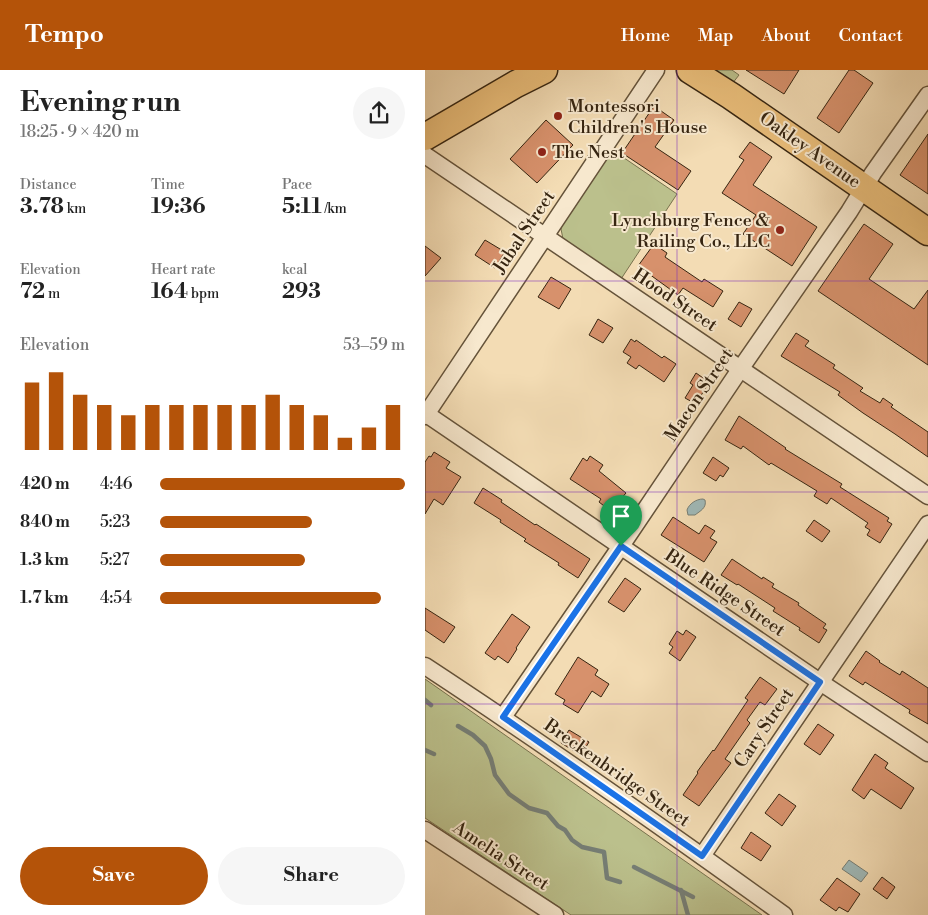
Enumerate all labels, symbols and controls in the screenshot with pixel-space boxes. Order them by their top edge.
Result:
text: Tempo [25,20,104,50]
text: Home [621,24,670,47]
text: Map [698,24,734,47]
text: About [762,24,811,47]
text: Contact [839,24,903,47]
text: Evening run [20,85,181,120]
button: share [353,87,405,139]
place label: Montessori Children's House [568,95,707,139]
street label: Oakley Avenue [755,107,865,193]
marker: Montessori Children's House [552,110,564,122]
text: 18:25 · 9 × 420 m [20,122,139,142]
place label: The Nest [552,141,625,164]
marker: The Nest [536,146,548,158]
text: Distance [20,176,77,194]
text: Time [151,176,185,194]
text: Pace [282,176,312,194]
street label: Jubal Street [487,186,561,279]
text: 3.78 [20,194,64,220]
text: 19:36 [151,194,206,220]
text: 5:11 [282,194,322,220]
text: km [64,200,86,218]
text: /km [322,200,347,218]
place label: Lynchburg Fence & Railing Co., LLC [611,209,771,253]
marker: Lynchburg Fence & Railing Co., LLC [774,224,786,236]
text: Elevation [20,261,81,279]
text: Heart rate [151,261,216,279]
text: kcal [282,261,307,279]
street label: Hood Street [628,263,722,337]
text: 72 [20,279,45,305]
text: 164 [151,279,188,305]
text: 293 [282,279,321,305]
text: m [45,285,60,303]
text: bpm [188,285,219,303]
text: Elevation [20,335,89,355]
text: 53–59 m [343,335,405,355]
street label: Macon Street [659,343,739,446]
text: 420 m [20,474,69,494]
text: 4:46 [100,474,132,494]
pin [600,495,642,546]
icon: arrive [607,502,635,530]
text: 840 m [20,512,70,532]
text: 5:23 [100,512,130,532]
street label: Blue Ridge Street [660,544,790,642]
text: 1.3 km [20,550,69,570]
text: 5:27 [100,550,130,570]
text: 1.7 km [20,588,69,608]
text: 4:54 [100,588,132,608]
street label: Cary Street [729,683,799,772]
street label: Breckenbridge Street [539,713,695,832]
street label: Amelia Street [448,816,554,896]
button: Save [20,847,208,905]
button: Share [218,847,405,905]

